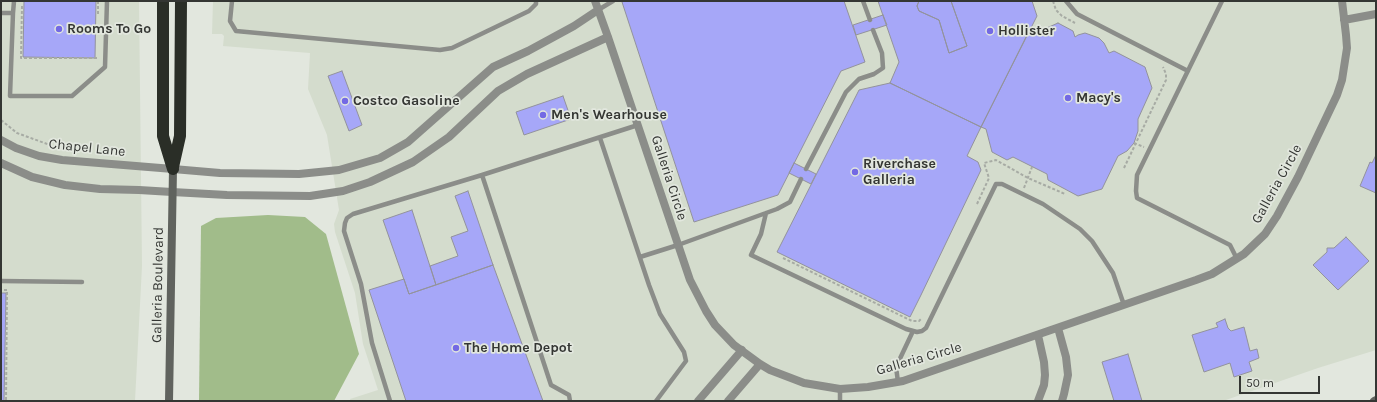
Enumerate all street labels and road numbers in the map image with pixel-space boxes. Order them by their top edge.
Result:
street label: Galleria Circle [647,133,691,223]
street label: Chapel Lane [48,136,126,160]
street label: Galleria Circle [1248,141,1306,227]
street label: Galleria Boulevard [149,227,167,343]
street label: Galleria Circle [874,339,964,379]

